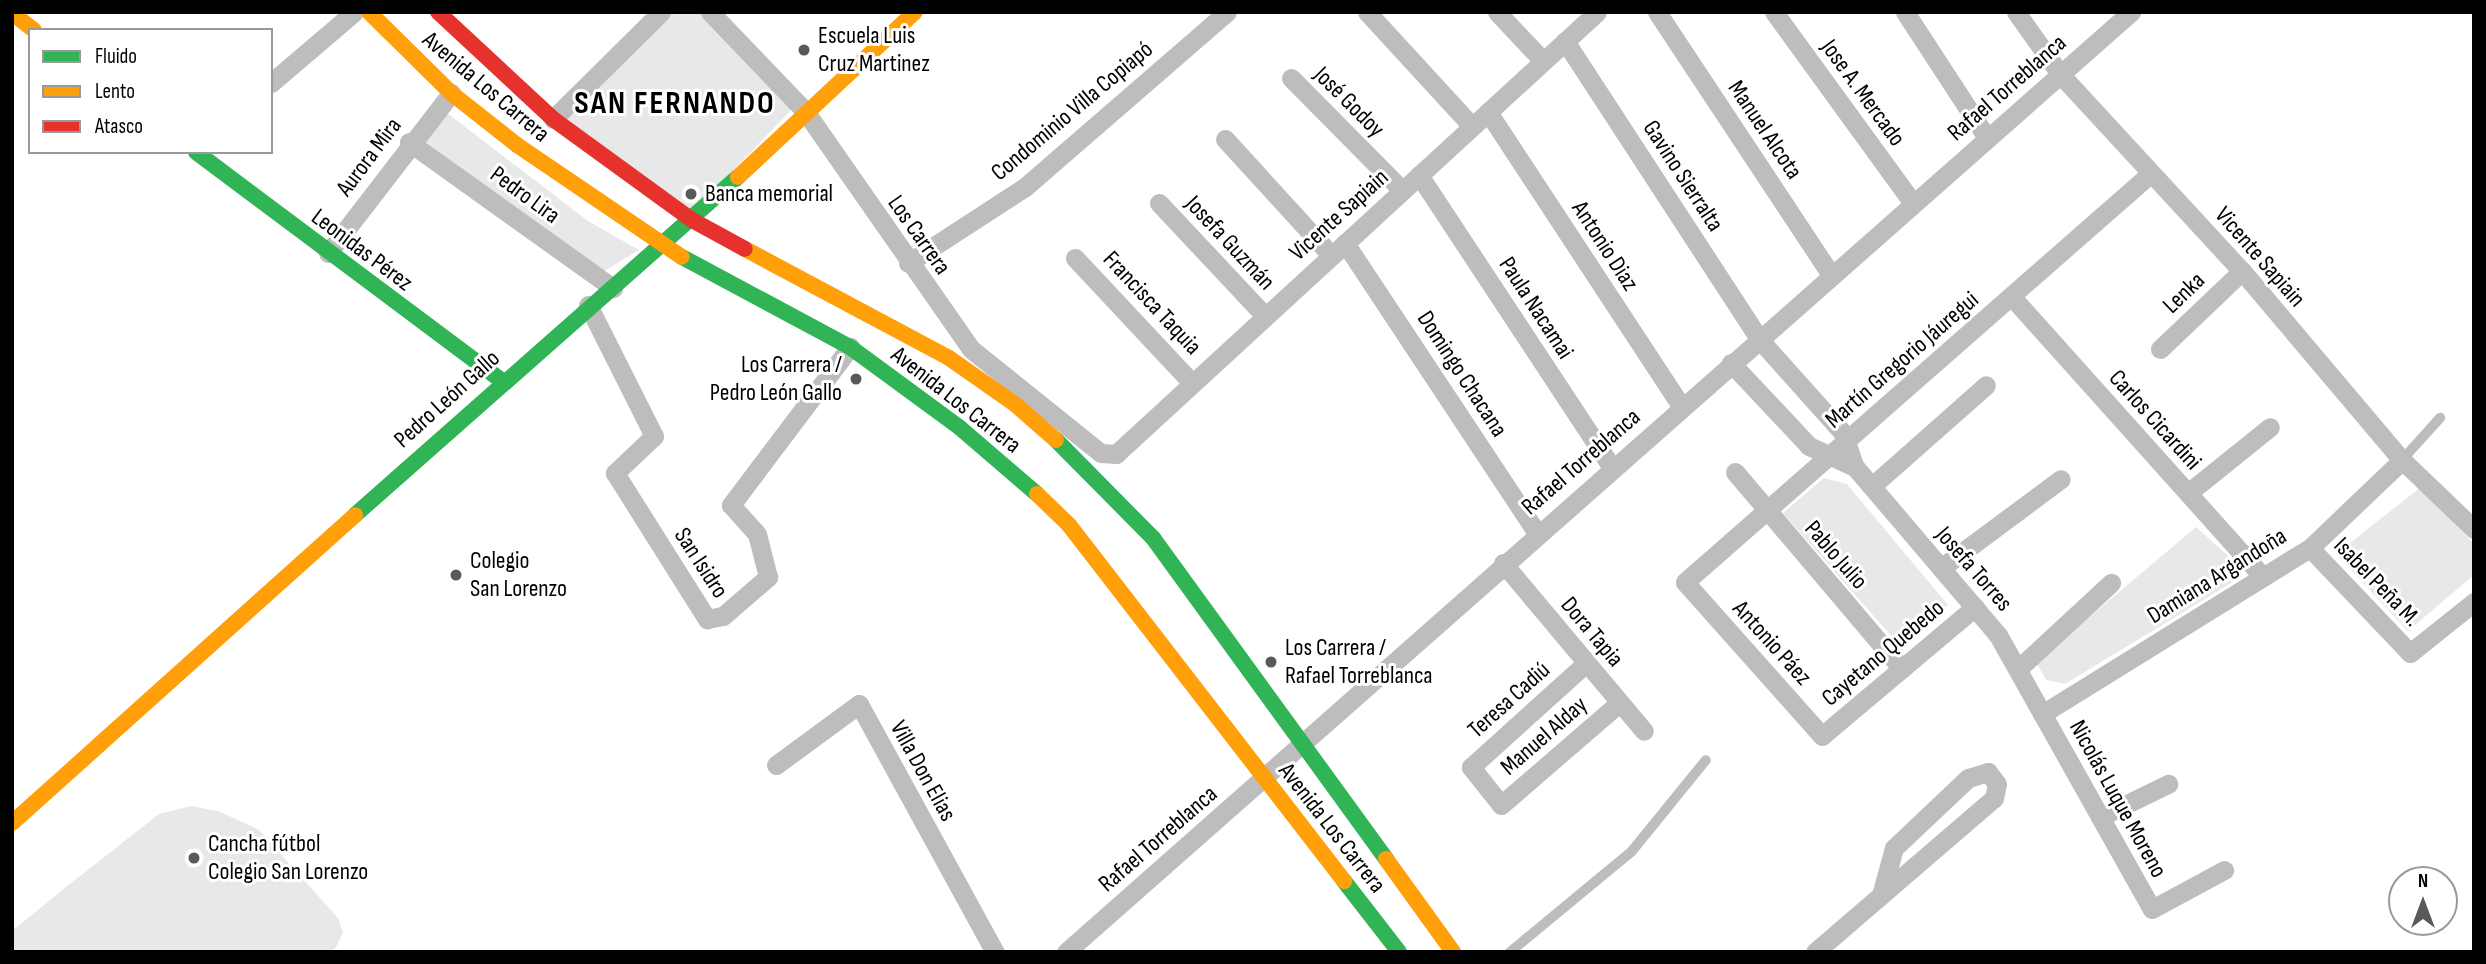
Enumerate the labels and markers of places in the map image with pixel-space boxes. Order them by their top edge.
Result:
place label: Escuela Luis Cruz Martinez [818,22,930,78]
marker: Escuela Luis Cruz Martinez [796,42,812,58]
place label: Banca memorial [705,180,833,208]
marker: Banca memorial [683,186,699,202]
place label: Los Carrera / Pedro León Gallo [710,351,842,407]
marker: Los Carrera / Pedro León Gallo [848,371,864,387]
place label: Colegio San Lorenzo [470,547,567,603]
marker: Colegio San Lorenzo [448,567,464,583]
place label: Los Carrera / Rafael Torreblanca [1285,634,1432,690]
marker: Los Carrera / Rafael Torreblanca [1263,654,1279,670]
place label: Cancha fútbol Colegio San Lorenzo [208,830,368,886]
marker: Cancha fútbol Colegio San Lorenzo [186,850,202,866]

